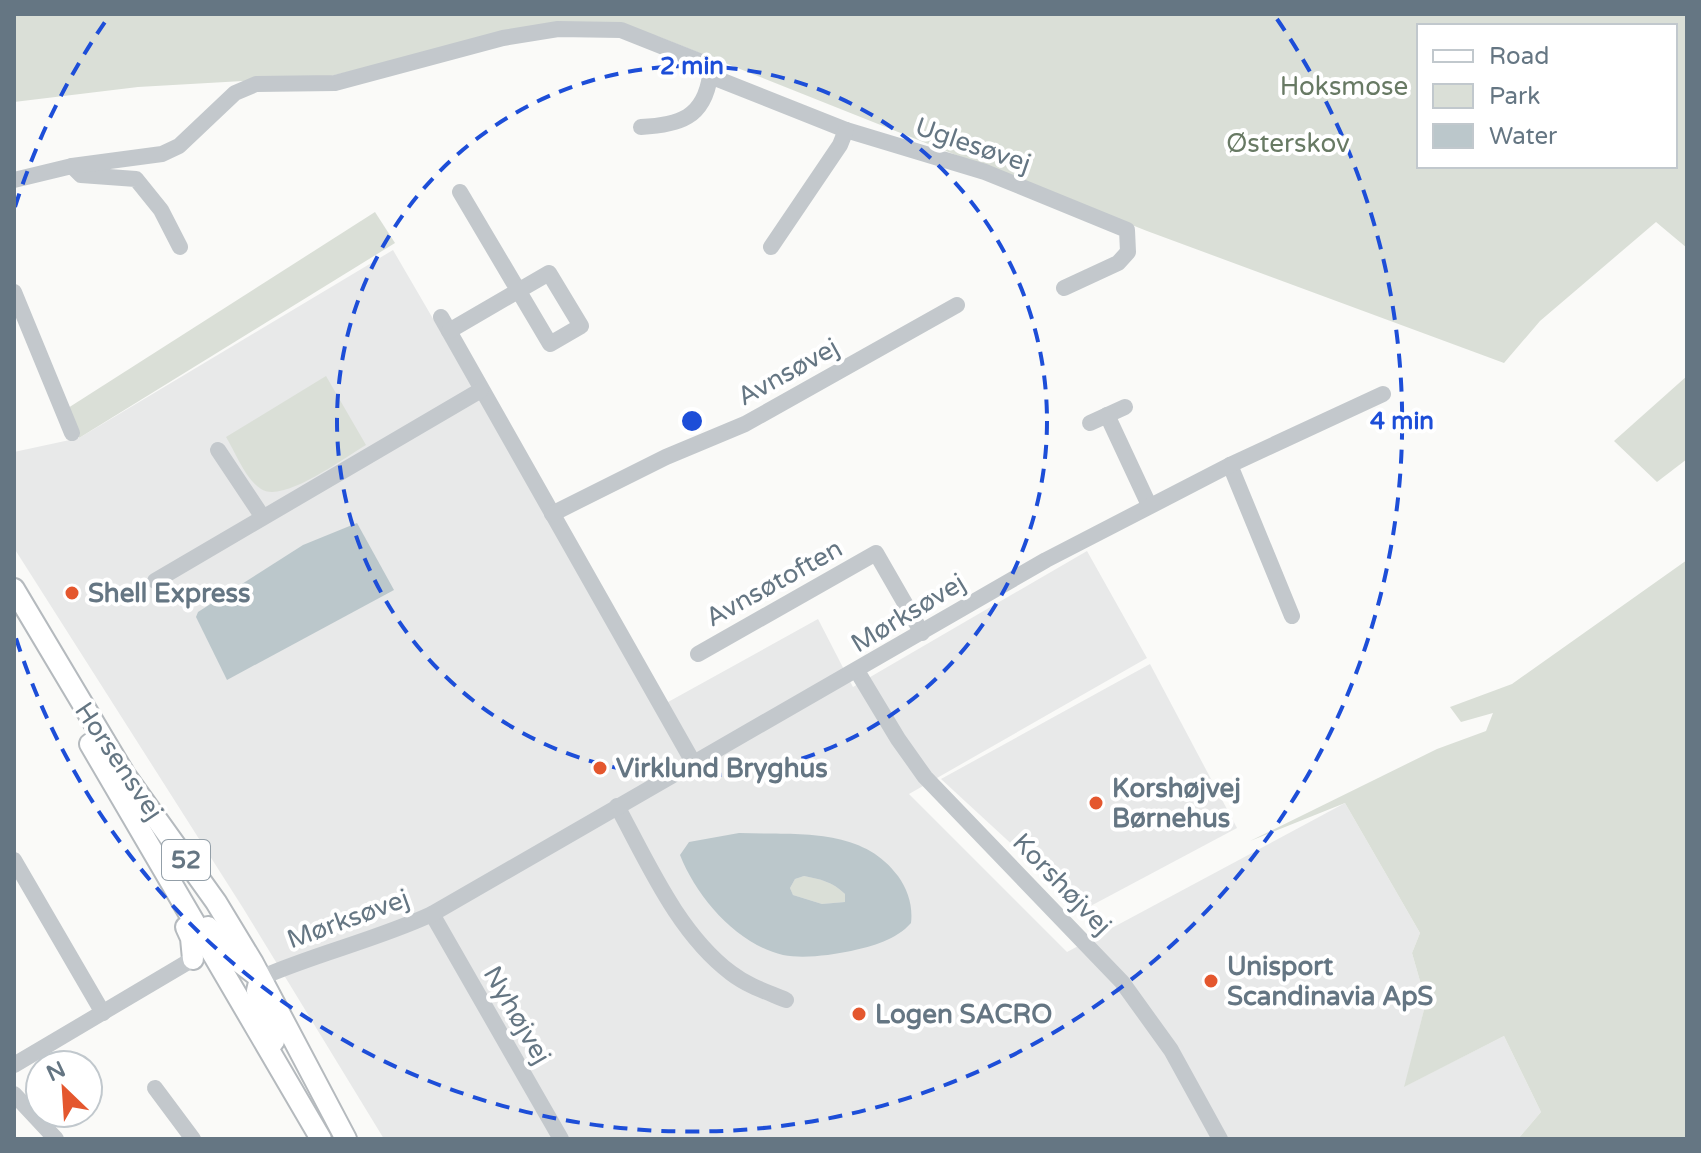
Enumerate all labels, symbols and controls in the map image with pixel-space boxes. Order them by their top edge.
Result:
legend [1417,24,1677,168]
text: Road [1489,42,1549,71]
text: 2 min [660,52,724,81]
park label: Hoksmose [1280,71,1408,102]
text: Park [1489,82,1540,111]
street label: Uglesøvej [911,111,1035,179]
text: Water [1489,122,1558,151]
park label: Østerskov [1226,128,1350,159]
street label: Avnsøvej [732,332,844,412]
centre of rings [678,407,706,435]
text: 4 min [1370,407,1434,436]
street label: Avnsøtoften [700,533,848,633]
street label: Mørksøvej [845,567,971,659]
place label: Shell Express [88,578,250,609]
marker: Shell Express [63,584,81,602]
street label: Horsensvej [68,696,170,826]
place label: Virklund Bryghus [616,753,828,784]
marker: Virklund Bryghus [591,759,609,777]
place label: Korshøjvej Børnehus [1112,773,1241,834]
marker: Korshøjvej Børnehus [1087,794,1105,812]
street label: Korshøjvej [1006,827,1118,941]
road number: 52 [162,840,210,880]
street label: Mørksøvej [283,883,413,955]
place label: Unisport Scandinavia ApS [1227,951,1433,1012]
street label: Nyhøjvej [477,961,557,1069]
marker: Unisport Scandinavia ApS [1202,972,1220,990]
place label: Logen SACRO [875,999,1052,1030]
marker: Logen SACRO [850,1005,868,1023]
north arrow [24,1049,104,1129]
text: N [42,1056,69,1087]

